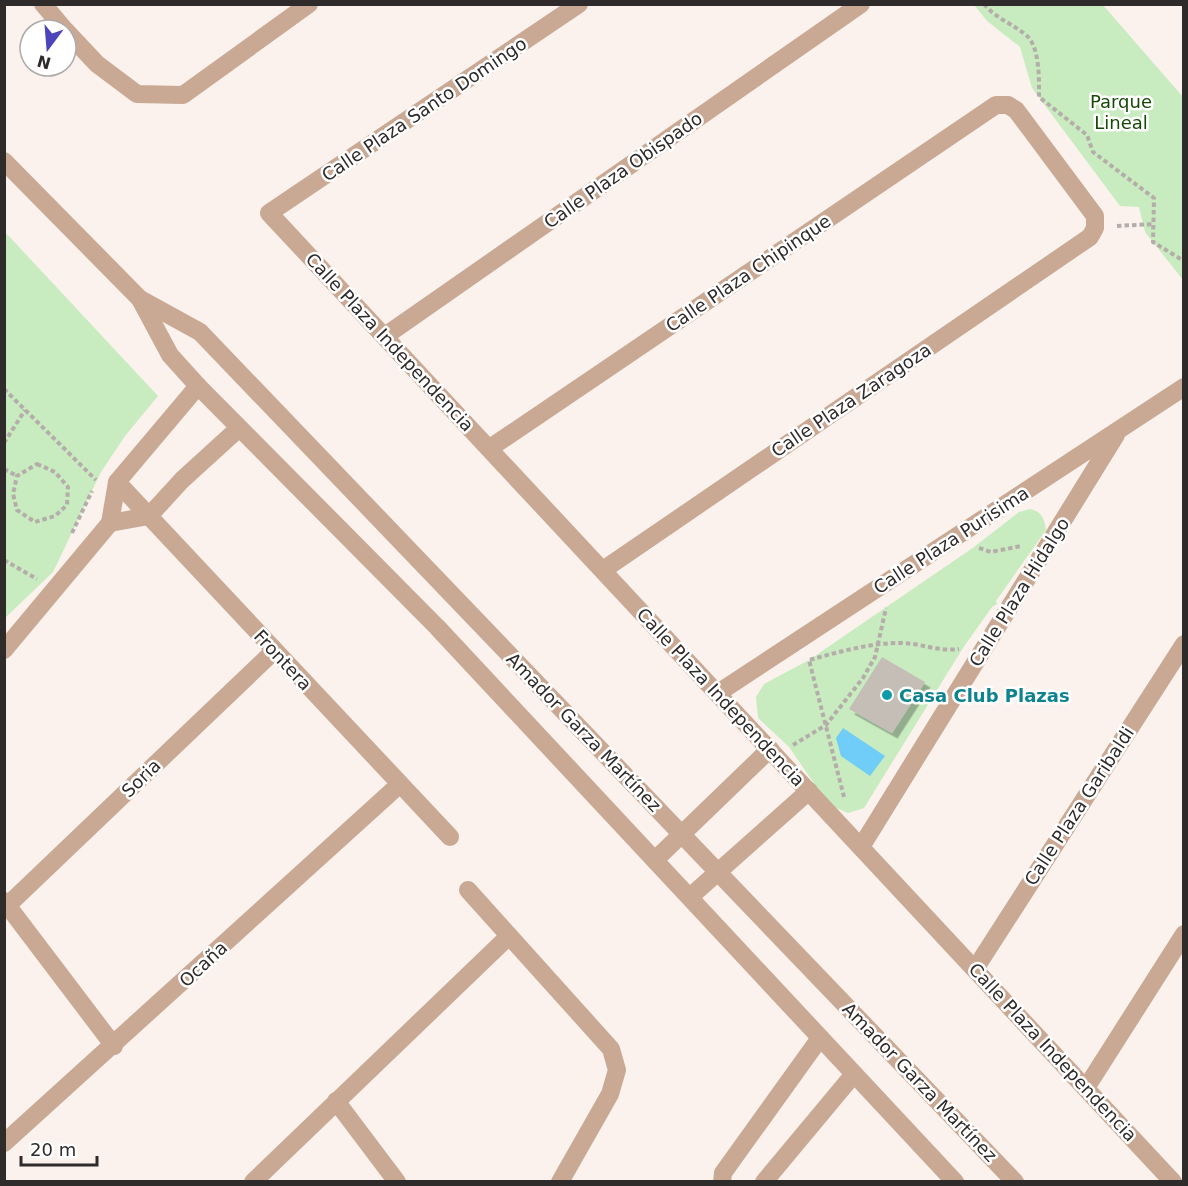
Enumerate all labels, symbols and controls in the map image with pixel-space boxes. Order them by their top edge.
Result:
north arrow [18,18,78,78]
street label: Calle Plaza Santo Domingo [318,33,530,185]
text: N [35,51,53,73]
park label: Parque Lineal [1090,91,1152,133]
street label: Calle Plaza Obispado [540,107,706,233]
street label: Calle Plaza Chipinque [662,210,834,336]
street label: Calle Plaza Independencia [302,248,478,436]
street label: Calle Plaza Zaragoza [767,339,935,461]
street label: Calle Plaza Purisima [869,482,1033,598]
street label: Calle Plaza Hidalgo [965,514,1073,670]
street label: Calle Plaza Independencia [633,603,809,791]
street label: Frontera [250,625,316,695]
street label: Amador Garza Martínez [502,648,666,816]
place label: Casa Club Plazas [899,685,1070,706]
marker: Casa Club Plazas [880,688,894,702]
street label: Calle Plaza Garibaldi [1020,723,1138,889]
street label: Soria [117,755,165,801]
street label: Ocaña [175,937,231,991]
street label: Calle Plaza Independencia [965,958,1141,1146]
street label: Amador Garza Martínez [838,998,1002,1166]
scale bar [21,1129,98,1167]
text: 20 m [30,1139,76,1160]

